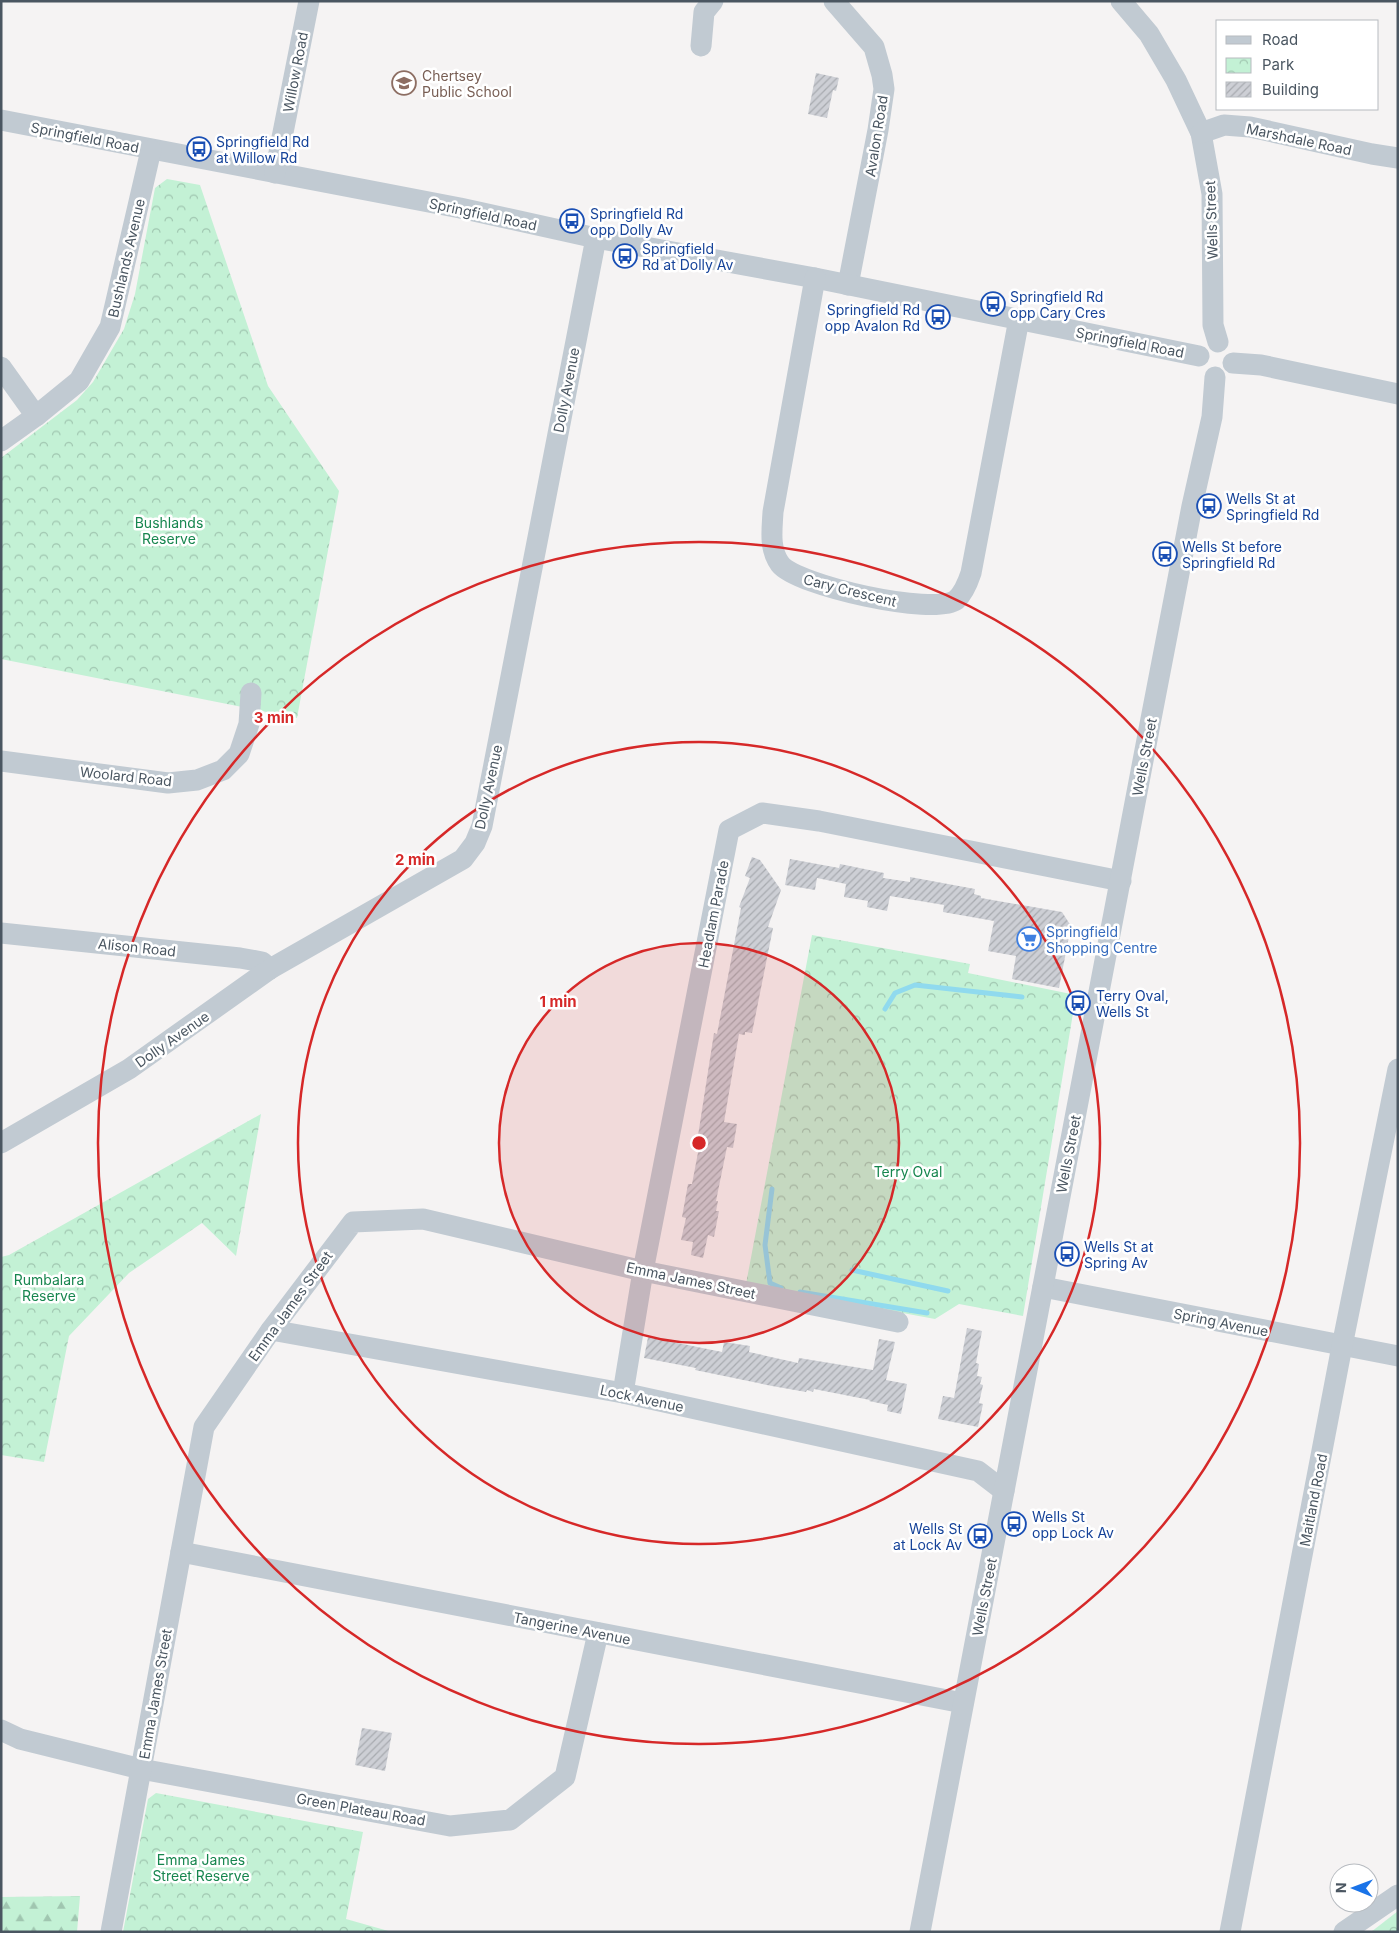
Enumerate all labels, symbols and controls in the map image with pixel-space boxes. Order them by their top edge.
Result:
legend [1216,20,1379,110]
street label: Willow Road [279,30,311,114]
text: Road [1262,30,1298,49]
text: Park [1262,55,1295,74]
place label: Chertsey Public School [422,67,512,100]
school or university icon: Chertsey Public School [391,70,417,96]
text: Building [1262,80,1319,99]
street label: Avalon Road [861,94,891,178]
street label: Springfield Road [30,118,140,156]
street label: Marshdale Road [1245,120,1353,158]
place label: Springfield Rd at Willow Rd [216,133,309,166]
bus stop icon: Springfield Rd at Willow Rd [186,136,212,162]
street label: Wells Street [1201,180,1221,260]
street label: Springfield Road [428,194,538,234]
street label: Bushlands Avenue [104,197,148,319]
place label: Springfield Rd opp Dolly Av [590,205,683,238]
bus stop icon: Springfield Rd opp Dolly Av [559,208,585,234]
place label: Springfield Rd at Dolly Av [642,240,734,273]
bus stop icon: Springfield Rd at Dolly Av [612,243,638,269]
place label: Springfield Rd opp Cary Cres [1010,288,1106,321]
bus stop icon: Springfield Rd opp Cary Cres [980,291,1006,317]
place label: Springfield Rd opp Avalon Rd [825,301,920,334]
bus stop icon: Springfield Rd opp Avalon Rd [925,304,951,330]
street label: Springfield Road [1075,323,1185,361]
street label: Dolly Avenue [549,346,583,434]
place label: Wells St at Springfield Rd [1226,490,1319,523]
bus stop icon: Wells St at Springfield Rd [1196,493,1222,519]
park label: Bushlands Reserve [135,514,203,547]
place label: Wells St before Springfield Rd [1182,538,1282,571]
bus stop icon: Wells St before Springfield Rd [1152,541,1178,567]
street label: Cary Crescent [802,570,899,610]
text: 3 min [254,708,294,727]
street label: Wells Street [1128,716,1160,797]
street label: Dolly Avenue [471,743,505,831]
street label: Woolard Road [79,763,173,789]
text: 2 min [395,850,435,869]
street label: Headlam Parade [694,859,732,969]
place label: Springfield Shopping Centre [1046,923,1157,956]
supermarket icon: Springfield Shopping Centre [1016,926,1042,952]
street label: Alison Road [97,934,177,960]
place label: Terry Oval, Wells St [1096,987,1169,1020]
bus stop icon: Terry Oval, Wells St [1065,990,1091,1016]
text: 1 min [539,992,577,1011]
street label: Dolly Avenue [132,1007,212,1071]
street label: Wells Street [1052,1113,1084,1194]
centre of rings [690,1134,708,1152]
park label: Terry Oval [874,1163,942,1180]
place label: Wells St at Spring Av [1084,1238,1154,1271]
bus stop icon: Wells St at Spring Av [1054,1241,1080,1267]
street label: Emma James Street [244,1247,336,1364]
street label: Emma James Street [625,1258,758,1302]
park label: Rumbalara Reserve [14,1271,84,1304]
street label: Spring Avenue [1172,1304,1270,1340]
street label: Lock Avenue [599,1381,685,1415]
street label: Maitland Road [1296,1452,1330,1548]
place label: Wells St opp Lock Av [1032,1508,1114,1541]
bus stop icon: Wells St opp Lock Av [1001,1511,1027,1537]
place label: Wells St at Lock Av [893,1520,962,1553]
bus stop icon: Wells St at Lock Av [967,1523,993,1549]
street label: Wells Street [968,1556,1000,1637]
street label: Tangerine Avenue [512,1608,632,1648]
street label: Emma James Street [135,1627,175,1760]
street label: Green Plateau Road [295,1789,427,1829]
park label: Emma James Street Reserve [152,1851,250,1884]
north arrow [1329,1863,1379,1913]
text: N [1332,1882,1349,1893]

